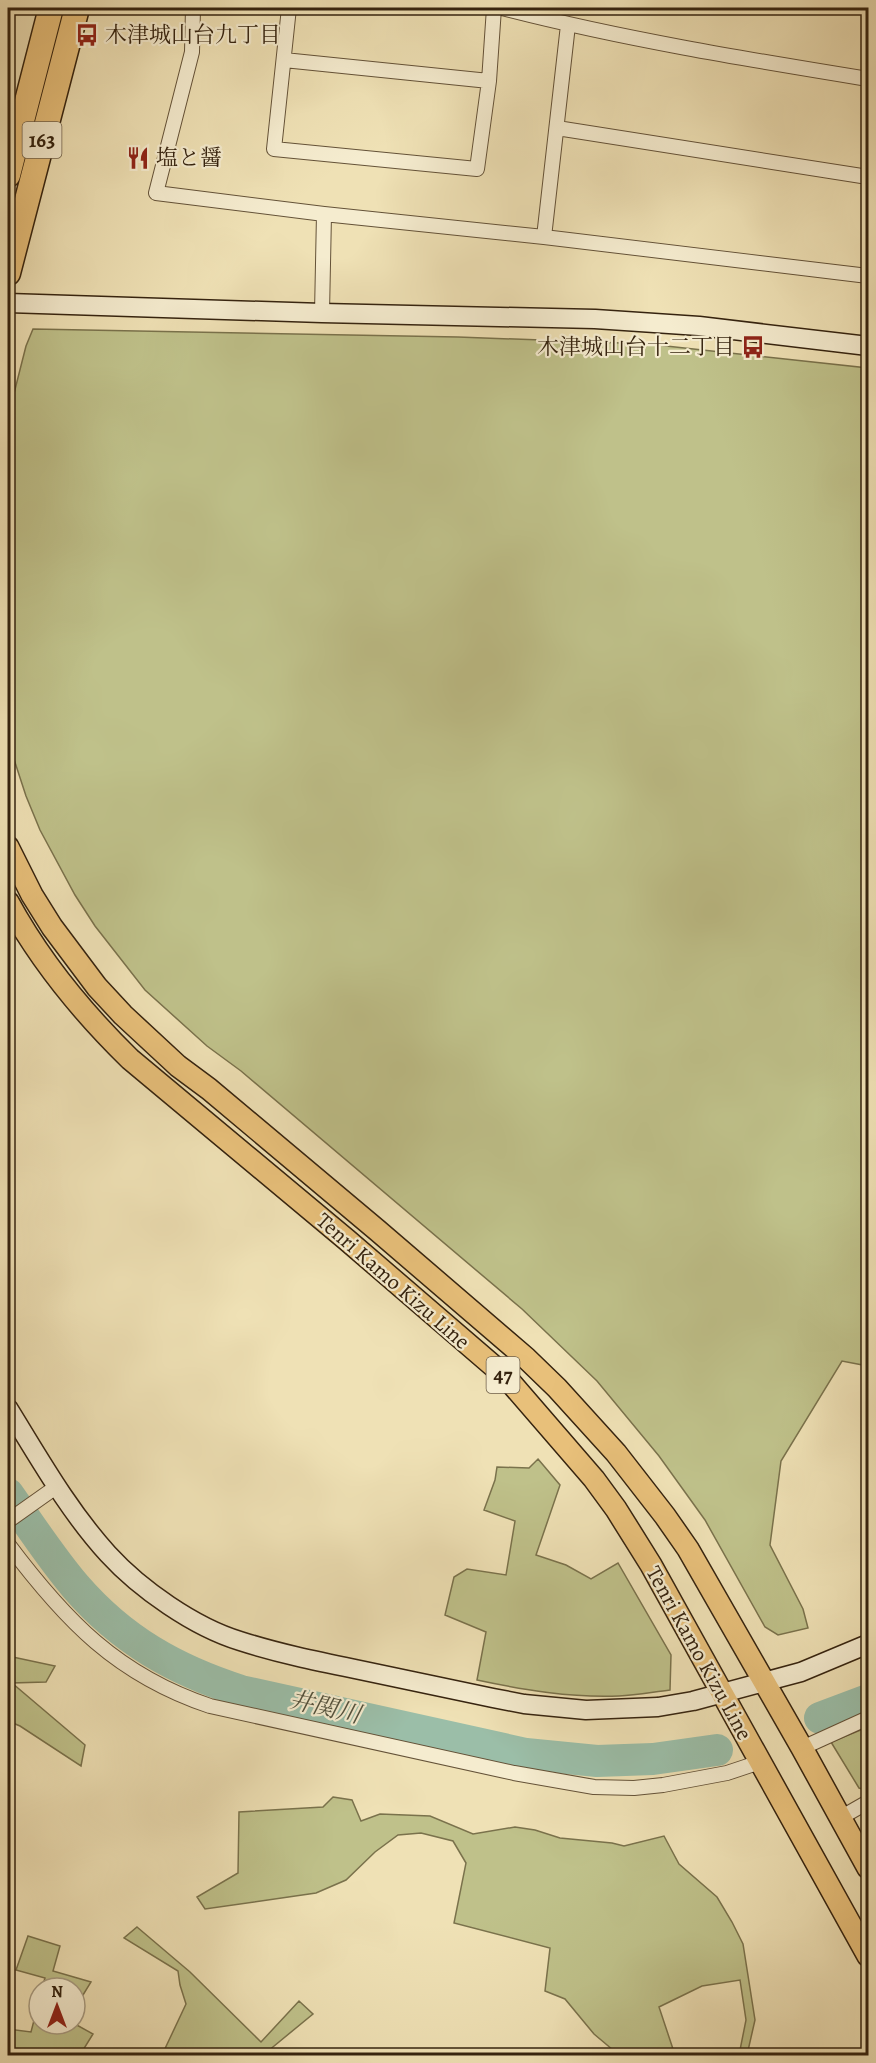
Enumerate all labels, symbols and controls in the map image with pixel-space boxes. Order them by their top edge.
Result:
place label: 木津城山台九丁目 [105,20,281,50]
bus stop icon: 木津城山台九丁目 [74,22,100,48]
road number: 163 [22,122,62,158]
place label: 塩と醤 [156,143,222,173]
restaurant icon: 塩と醤 [125,145,151,171]
place label: 木津城山台十二丁目 [537,332,735,362]
bus stop icon: 木津城山台十二丁目 [740,334,766,360]
street label: Tenri Kamo Kizu Line [310,1206,476,1356]
road number: 47 [486,1357,520,1393]
street label: Tenri Kamo Kizu Line [639,1561,759,1745]
water label: 井関川 [286,1683,367,1731]
north arrow [27,1976,87,2036]
text: N [51,1981,63,2003]

